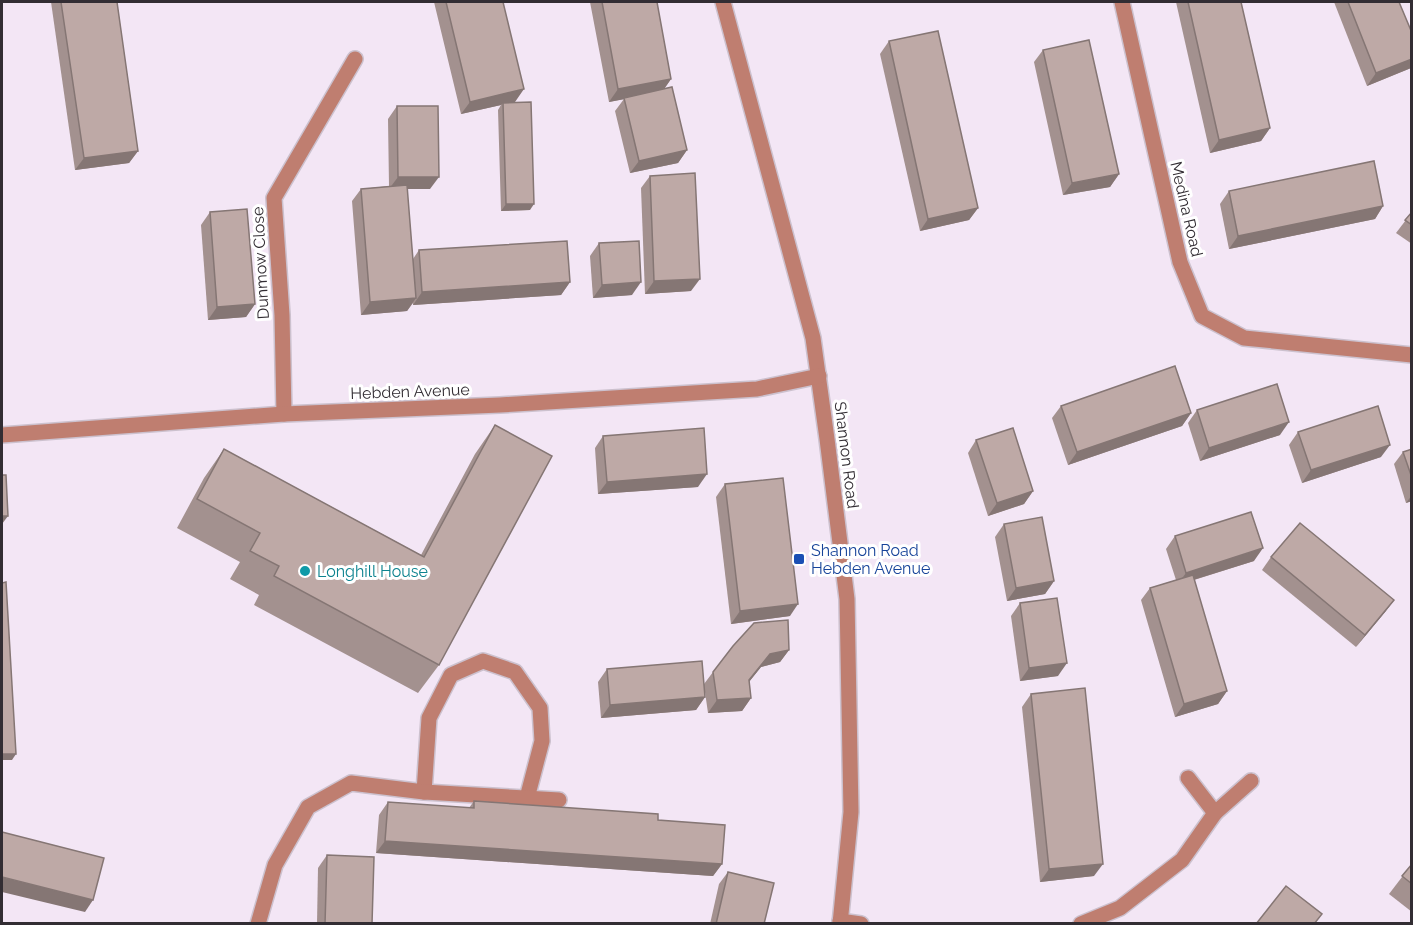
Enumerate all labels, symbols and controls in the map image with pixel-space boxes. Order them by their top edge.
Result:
street label: Medina Road [1166,160,1207,259]
street label: Dunmow Close [248,206,273,320]
street label: Hebden Avenue [350,380,470,403]
street label: Shannon Road [831,400,863,510]
place label: Shannon Road Hebden Avenue [811,541,930,578]
marker: Shannon Road Hebden Avenue [792,552,806,566]
place label: Longhill House [317,562,428,581]
marker: Longhill House [298,564,312,578]

